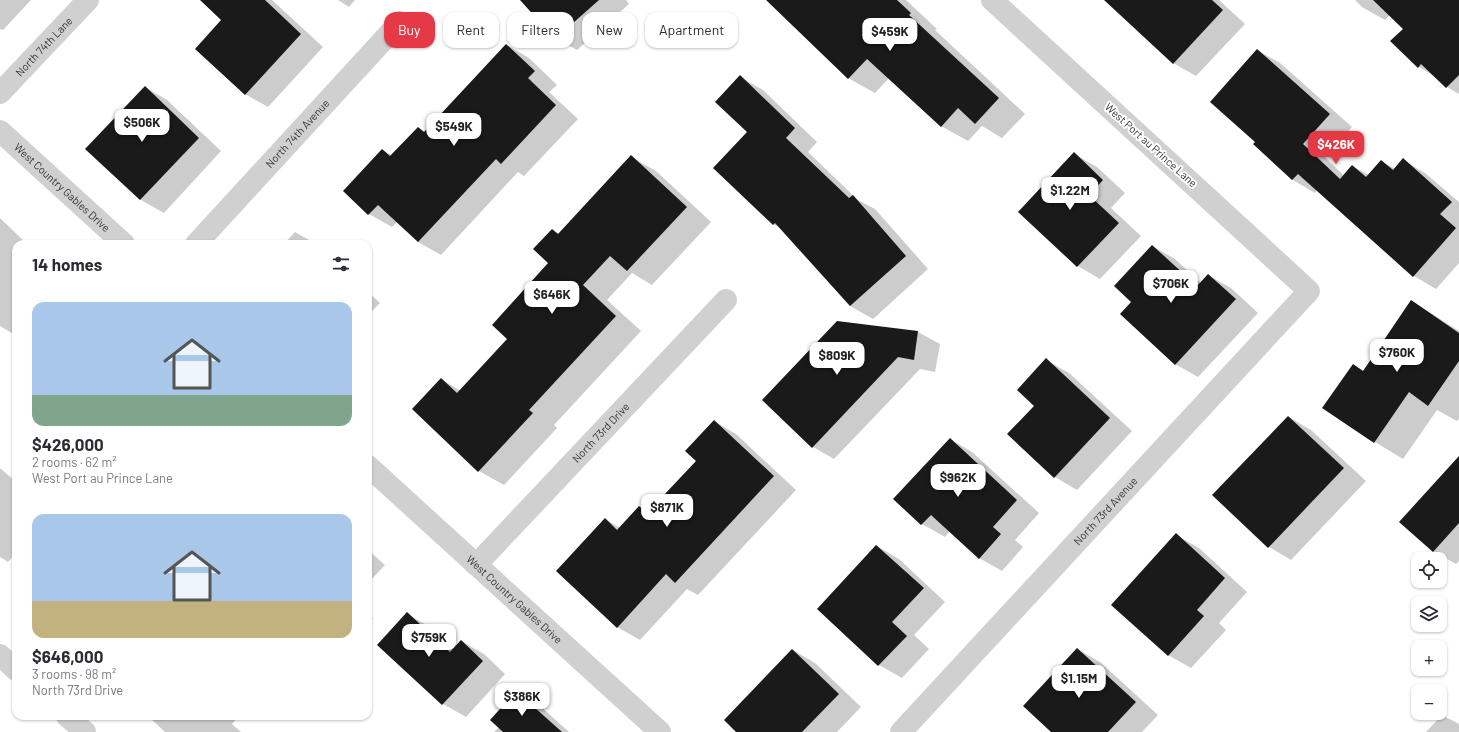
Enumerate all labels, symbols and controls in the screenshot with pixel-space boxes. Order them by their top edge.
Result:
chip: Buy [384,12,435,48]
chip: Rent [443,12,499,48]
chip: Filters [507,12,574,48]
chip: New [582,12,637,48]
chip: Apartment [645,12,738,48]
street label: North 74th Lane [13,14,75,79]
pin: $459K [862,18,918,52]
text: $459K [871,23,909,39]
street label: North 74th Avenue [262,96,332,170]
street label: West Port au Prince Lane [1103,100,1200,189]
pin: $506K [114,109,170,143]
pin: $549K [426,113,482,147]
text: $506K [124,114,160,130]
text: $549K [435,118,473,134]
pin: $426K [1308,131,1364,165]
text: $426K [1317,136,1355,152]
street label: West Country Gables Drive [12,140,113,234]
pin: $1.22M [1037,177,1103,211]
text: $1.22M [1050,182,1090,198]
icon: filters [330,253,352,275]
text: 14 homes [32,254,102,274]
pin: $706K [1143,270,1199,304]
text: $706K [1153,275,1189,291]
pin: $646K [524,281,580,315]
text: $646K [533,286,571,302]
icon: home [156,328,228,400]
pin: $760K [1369,339,1425,373]
pin: $809K [809,342,865,376]
text: $760K [1379,344,1415,360]
text: $809K [819,347,855,363]
street label: North 73rd Drive [569,400,632,465]
text: $426,000 [32,434,104,454]
text: 2 rooms · 62 m² [32,454,117,470]
pin: $962K [930,464,986,498]
text: $962K [940,469,976,485]
text: West Port au Prince Lane [32,470,173,486]
street label: North 73rd Avenue [1070,474,1140,547]
pin: $871K [639,494,695,528]
text: $871K [650,499,684,515]
icon: home [156,540,228,612]
street label: West Country Gables Drive [464,552,565,646]
map controls [1411,552,1447,720]
button: locate [1411,552,1447,588]
button: layers [1411,596,1447,632]
pin: $759K [401,624,457,658]
text: $759K [411,629,447,645]
button: + [1411,640,1447,676]
text: $646,000 [32,646,103,666]
pin: $1.15M [1046,665,1112,699]
text: 3 rooms · 98 m² [32,666,116,682]
text: $1.15M [1061,670,1097,686]
text: North 73rd Drive [32,682,123,698]
pin: $386K [494,683,550,717]
button: − [1411,684,1447,720]
text: $386K [504,688,540,704]

